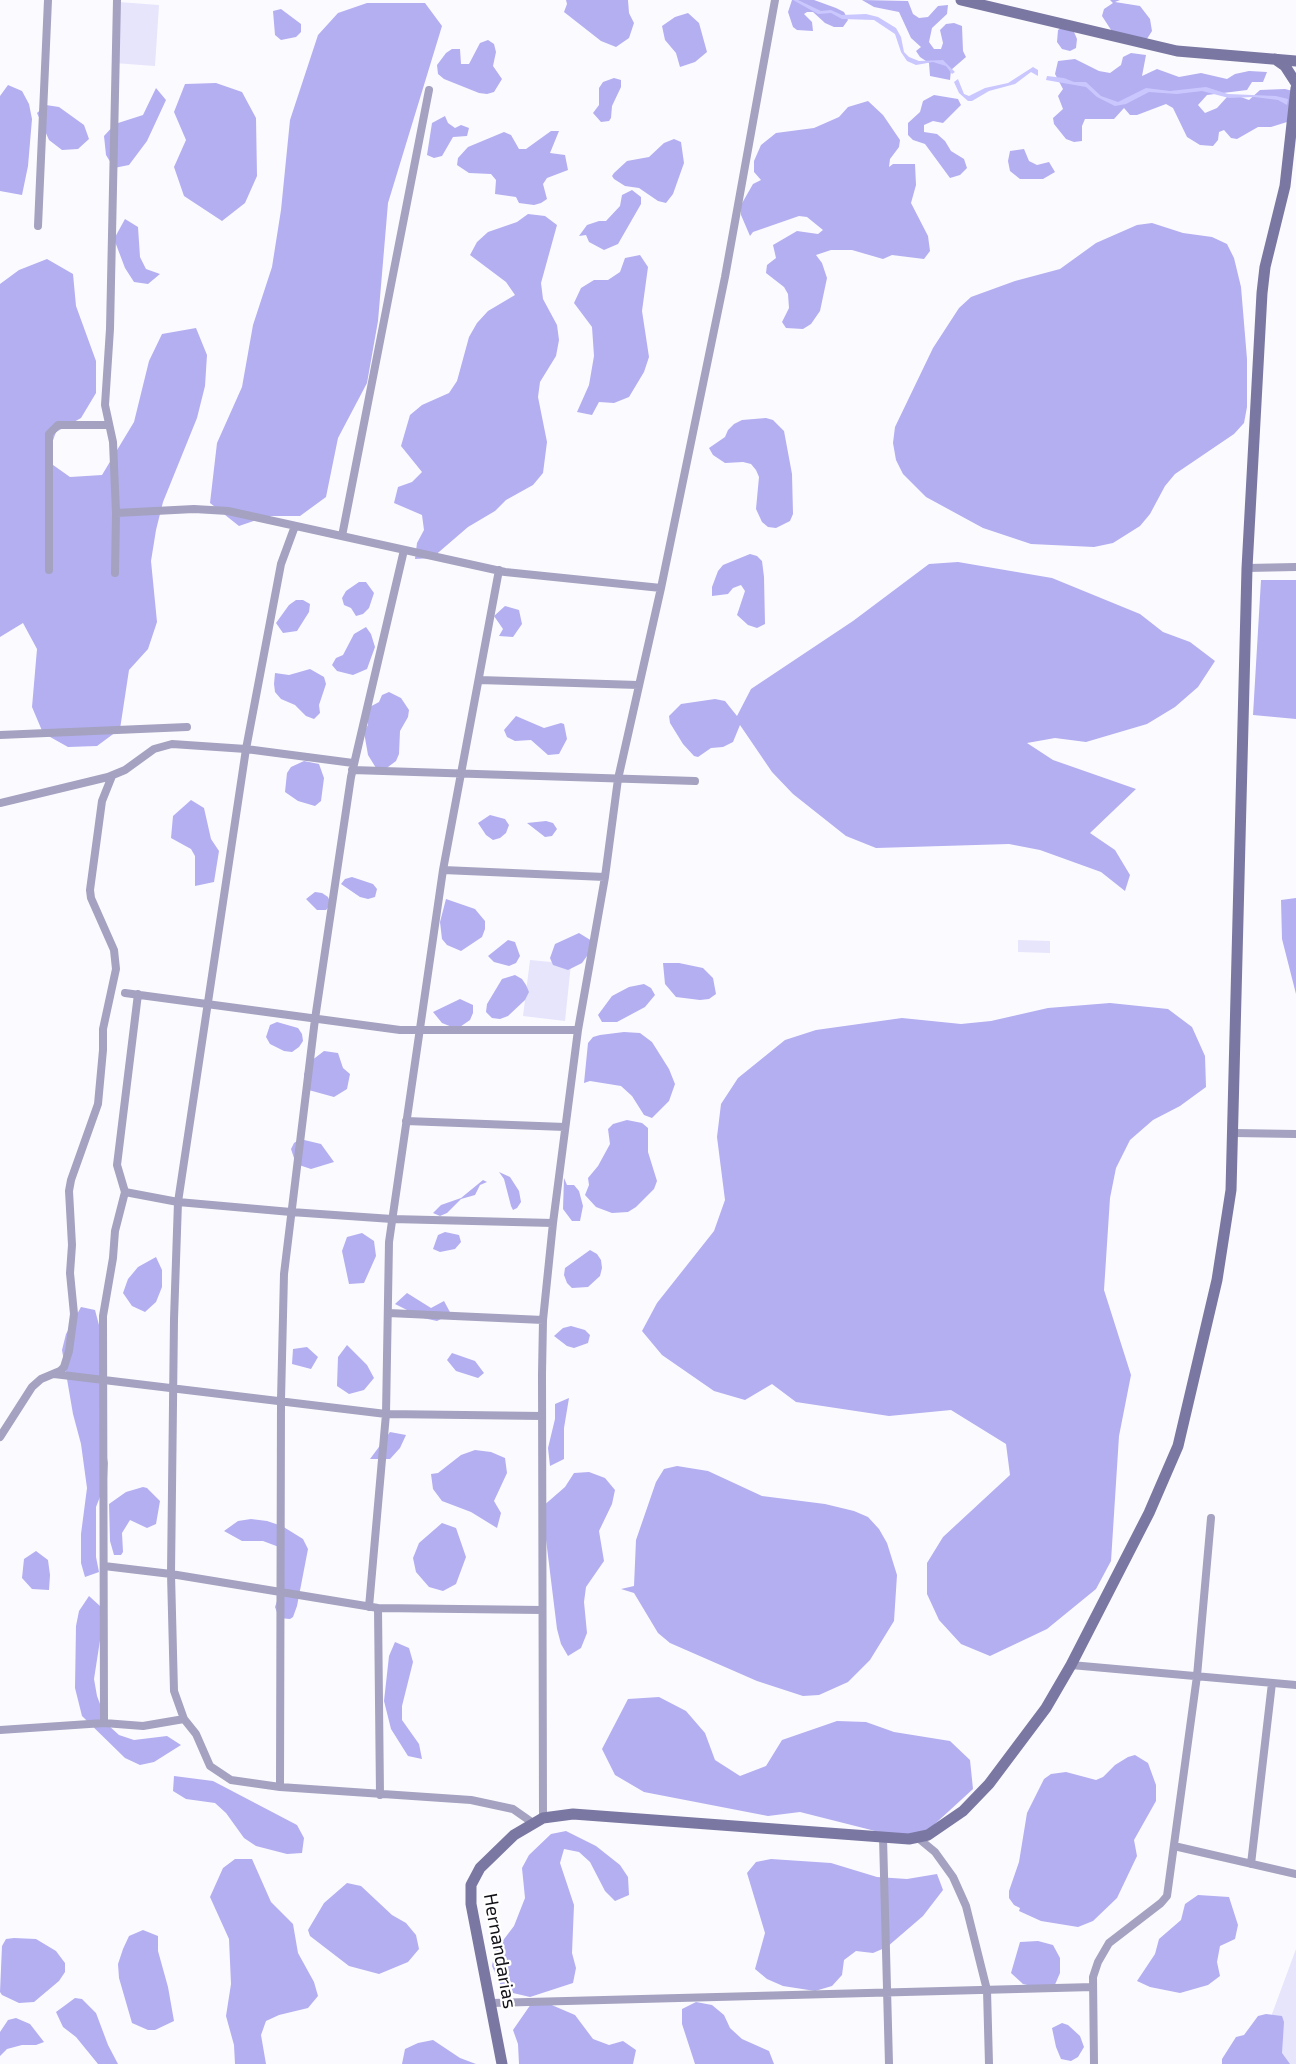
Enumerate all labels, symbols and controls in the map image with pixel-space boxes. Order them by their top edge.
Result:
street label: Hernandarias [479,1892,521,2010]

